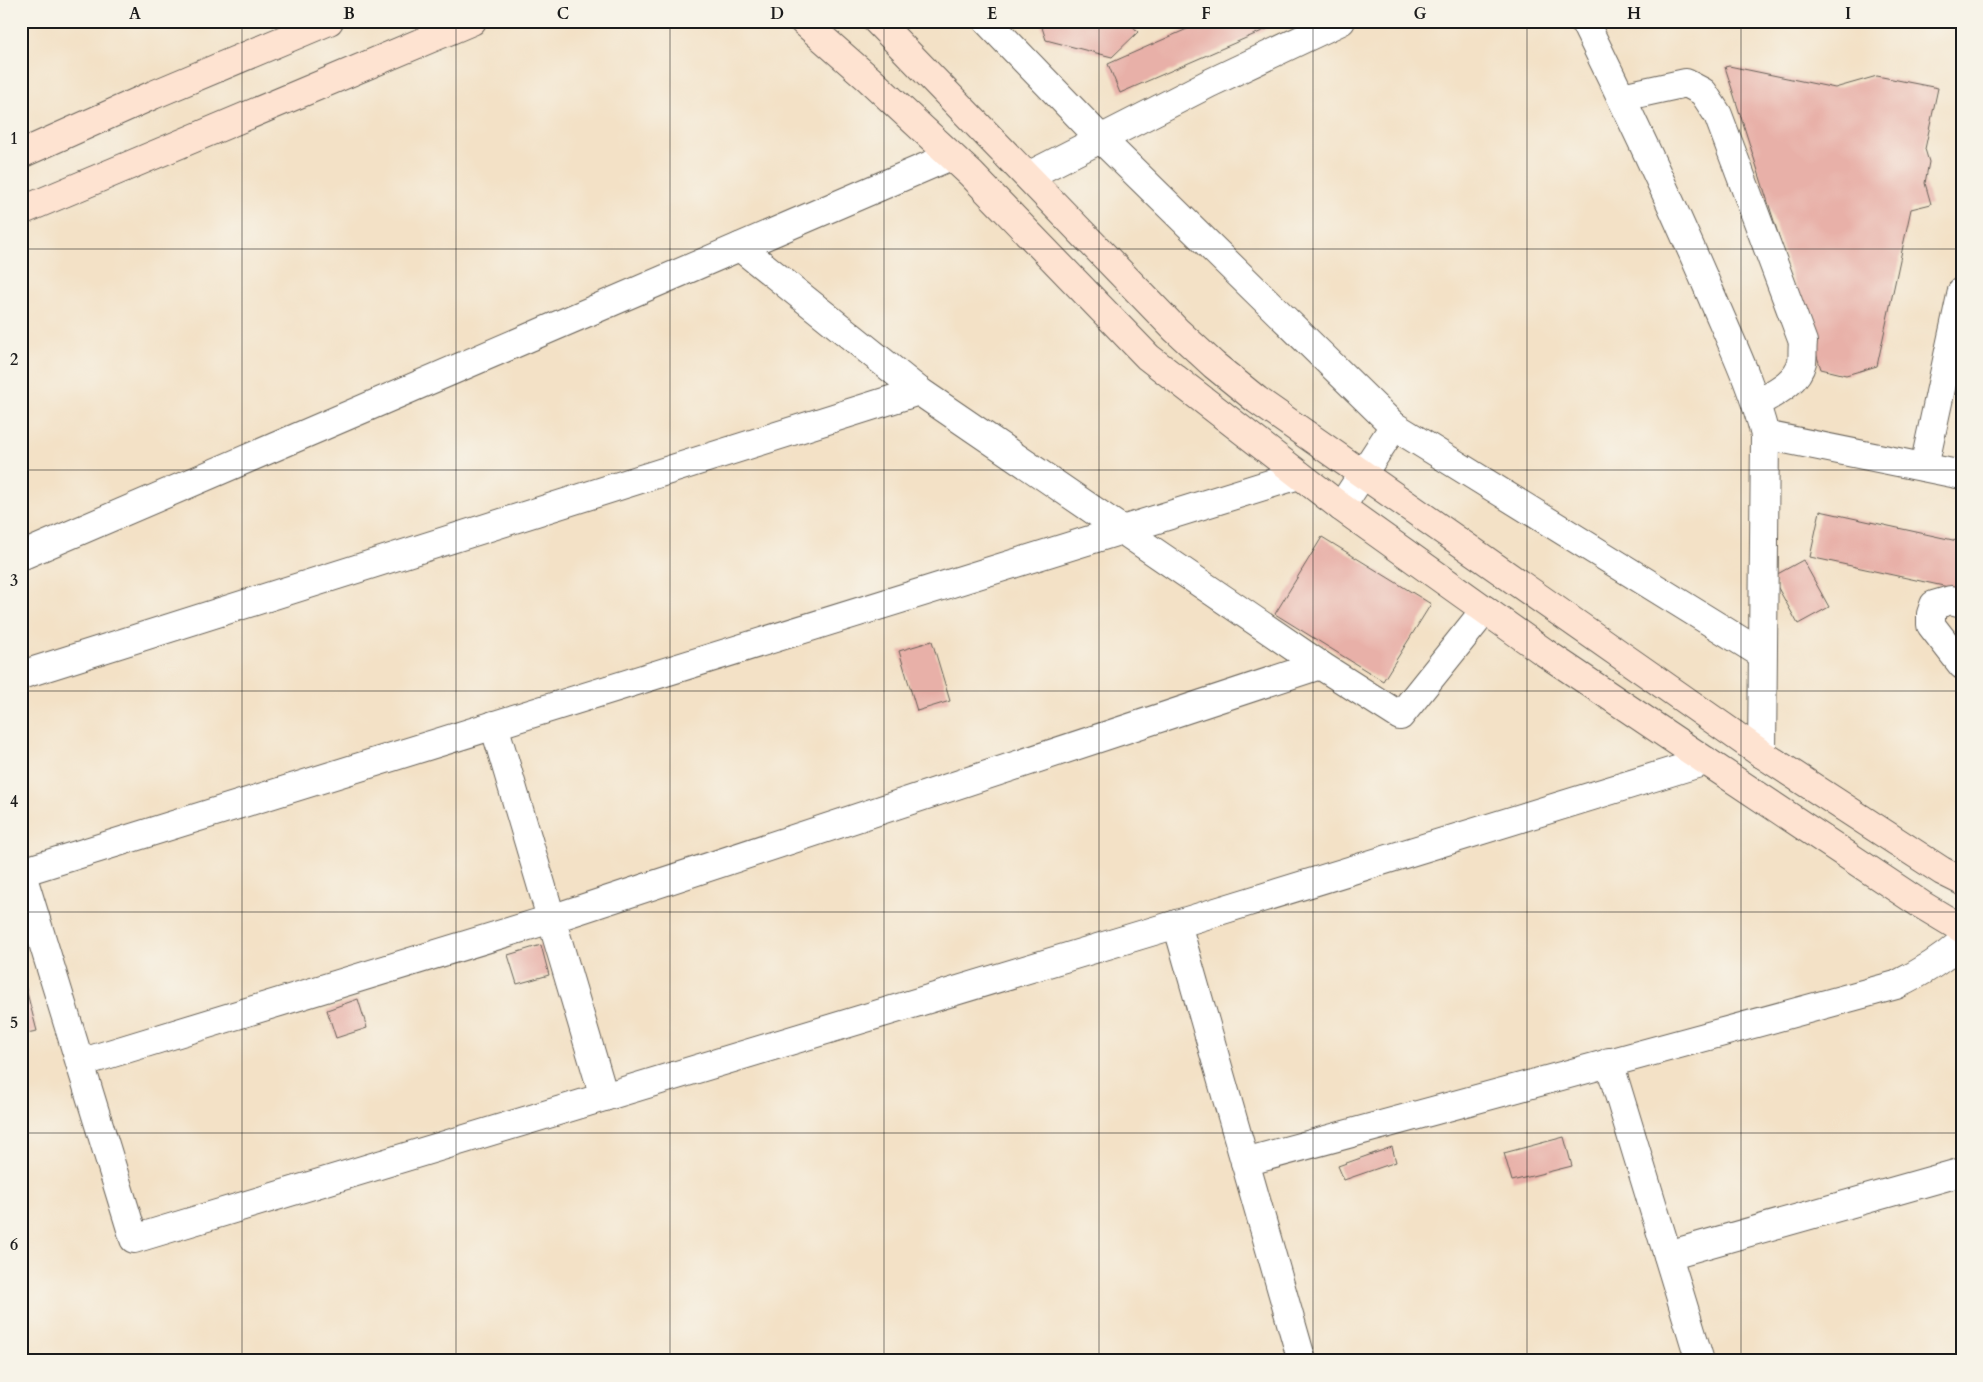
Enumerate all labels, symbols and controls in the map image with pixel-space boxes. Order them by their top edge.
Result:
text: A [129,3,141,25]
text: B [343,3,355,25]
text: C [557,3,569,25]
text: D [770,3,784,25]
text: E [987,3,997,25]
text: F [1201,3,1211,25]
text: G [1413,3,1427,25]
text: H [1627,3,1641,25]
text: I [1845,3,1851,25]
text: 1 [10,128,18,150]
text: 2 [10,349,18,371]
text: 3 [10,570,18,592]
text: 4 [10,791,18,813]
text: 5 [10,1012,18,1034]
text: 6 [10,1234,18,1256]

